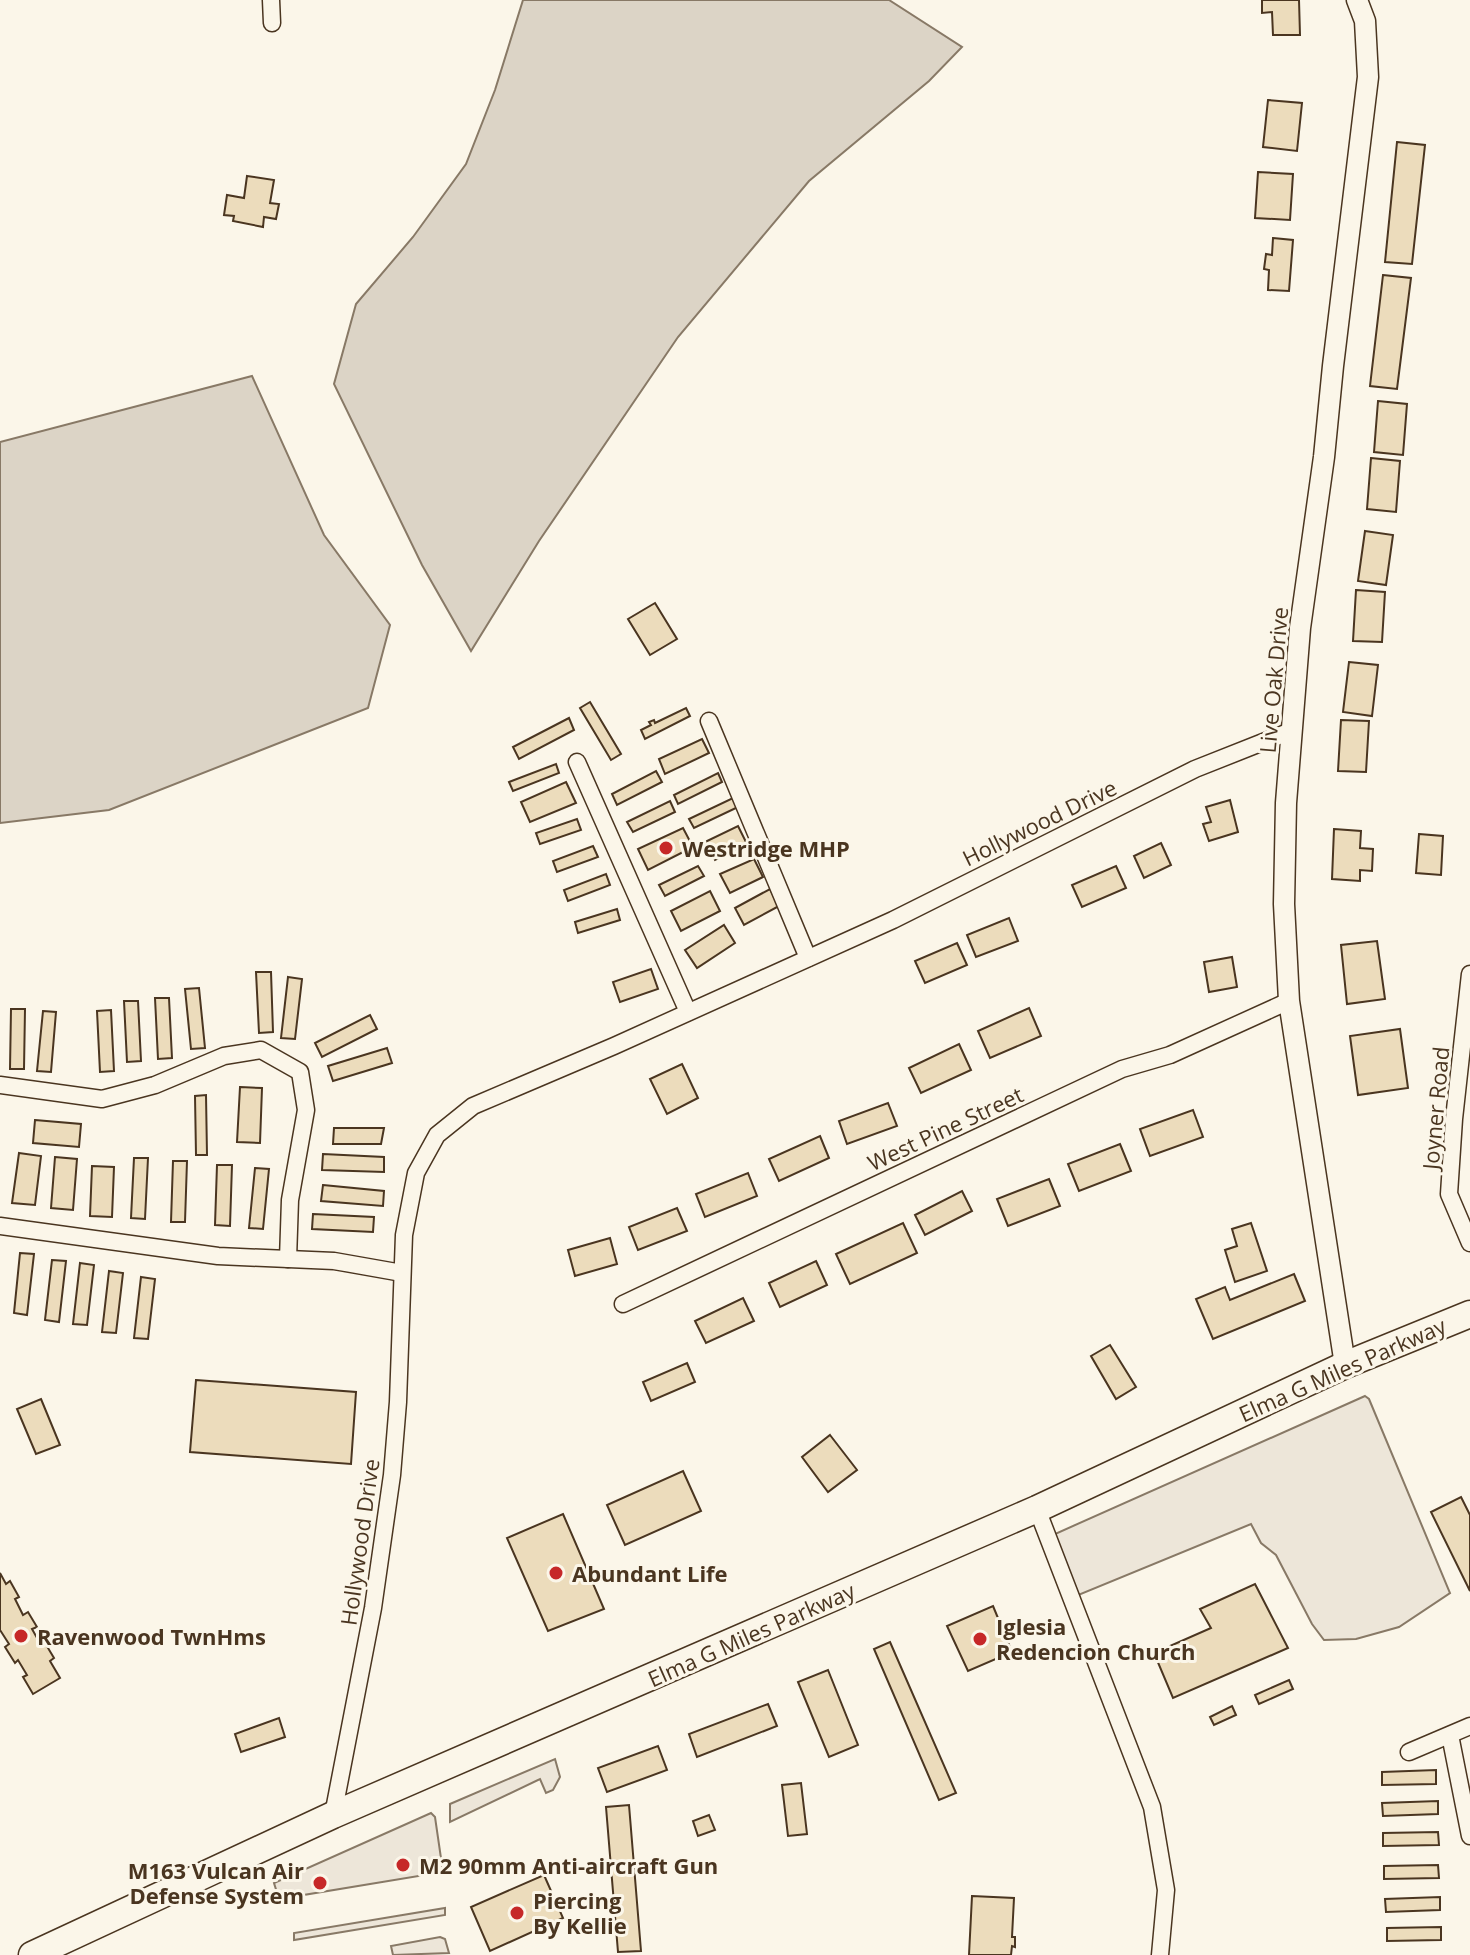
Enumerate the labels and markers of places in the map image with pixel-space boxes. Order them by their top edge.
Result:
place label: Westridge MHP [682,833,850,863]
marker: Westridge MHP [657,839,675,857]
place label: Abundant Life [572,1558,728,1588]
marker: Abundant Life [547,1564,565,1582]
place label: Iglesia Redencion Church [996,1611,1195,1666]
place label: Ravenwood TwnHms [37,1621,266,1651]
marker: Ravenwood TwnHms [12,1627,30,1645]
marker: Iglesia Redencion Church [971,1630,989,1648]
place label: M2 90mm Anti-aircraft Gun [419,1850,718,1880]
place label: M163 Vulcan Air Defense System [128,1855,304,1910]
marker: M2 90mm Anti-aircraft Gun [394,1856,412,1874]
marker: M163 Vulcan Air Defense System [311,1874,329,1892]
place label: Piercing By Kellie [533,1885,627,1940]
marker: Piercing By Kellie [508,1904,526,1922]

